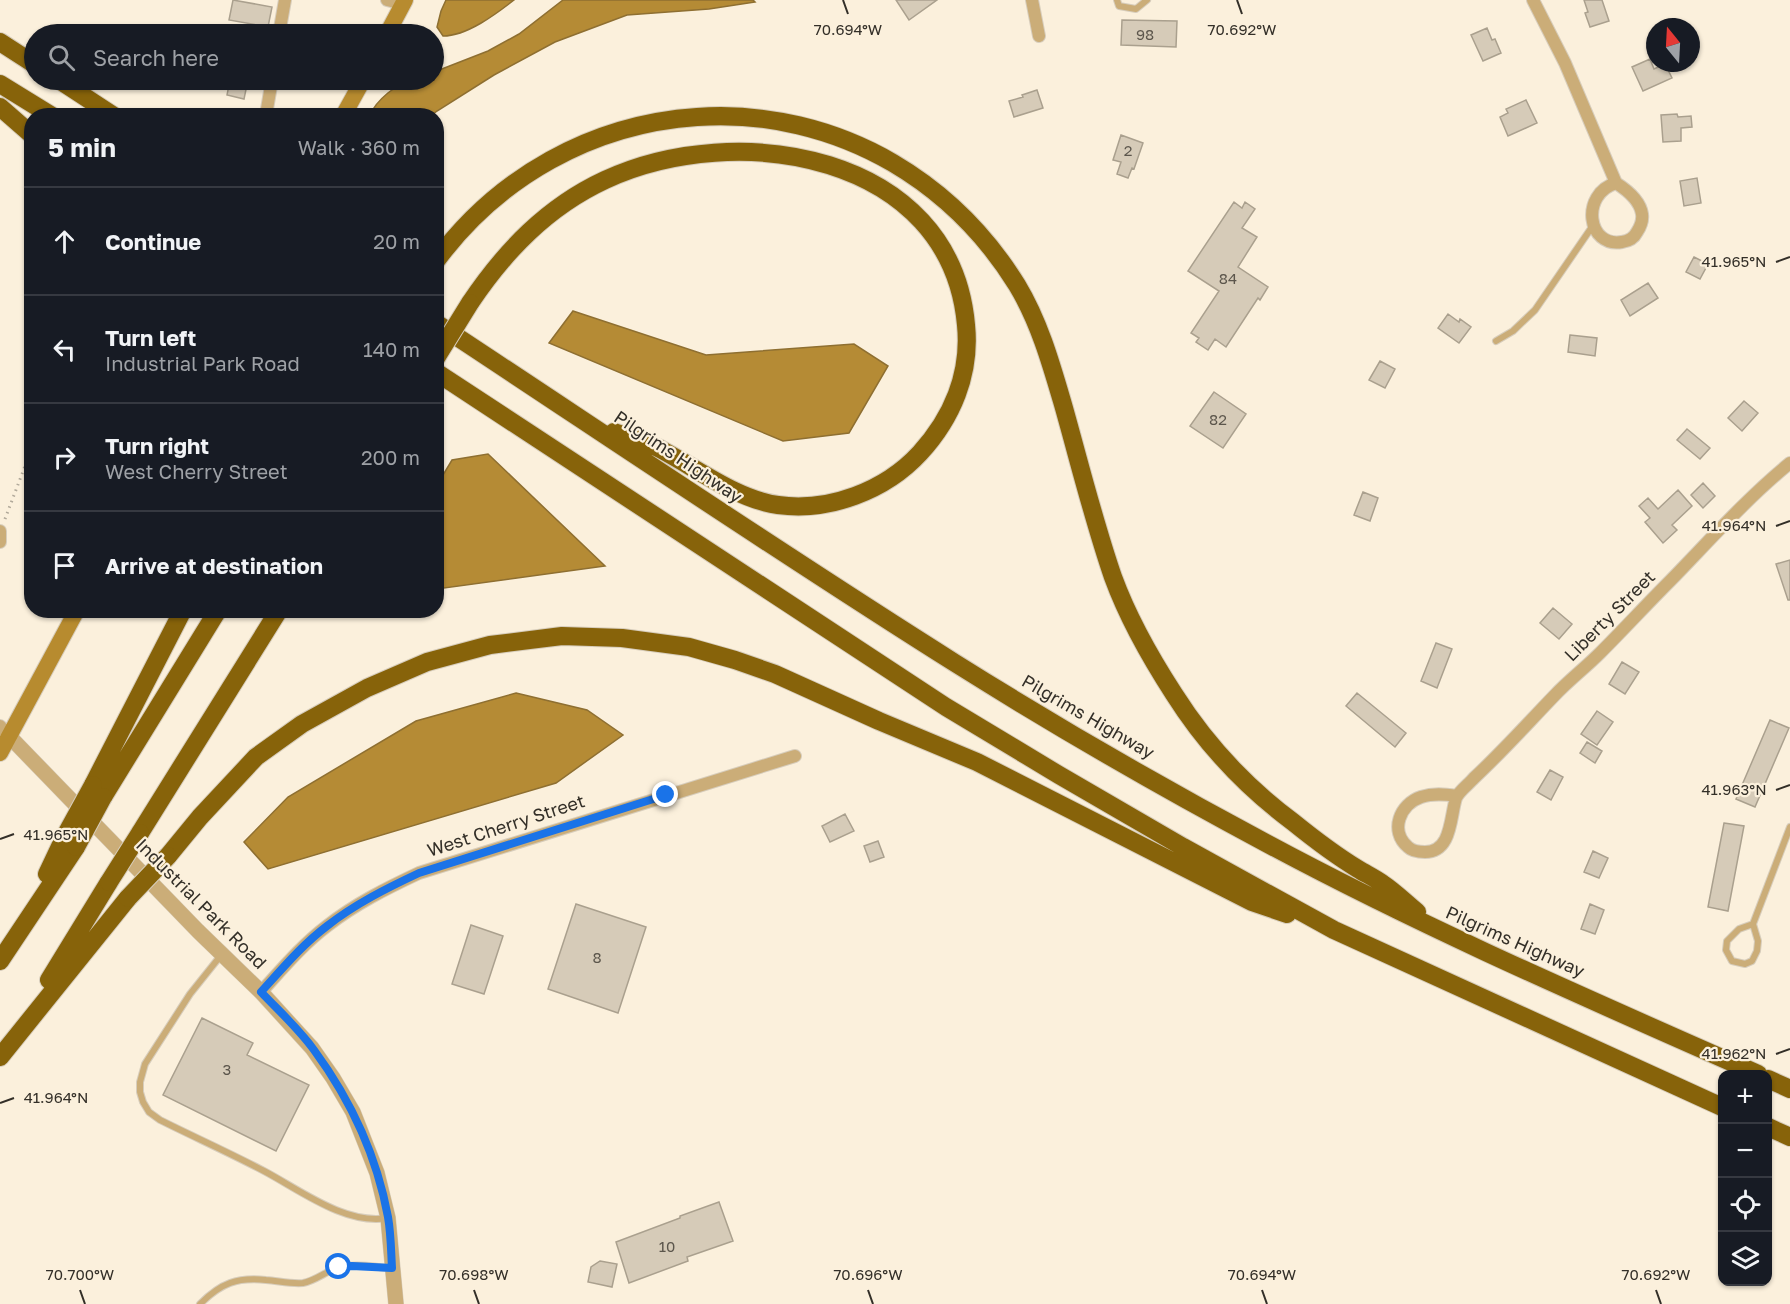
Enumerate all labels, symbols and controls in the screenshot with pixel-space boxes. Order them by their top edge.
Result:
north arrow [1646,18,1700,72]
text: 70.694°W [814,20,882,38]
text: 70.692°W [1208,20,1276,38]
search box [24,24,444,90]
house number: 98 [1136,25,1154,43]
icon: search [45,41,78,74]
text: Search here [93,44,219,71]
text: 5 min [48,132,116,163]
text: Walk · 360 m [298,135,420,159]
house number: 2 [1124,141,1132,159]
icon: ahead [48,225,81,258]
text: Continue [105,228,201,255]
text: 20 m [373,229,420,253]
text: 41.965°N [1701,252,1767,270]
house number: 84 [1219,269,1237,287]
text: Turn left [105,324,196,351]
icon: left [48,333,81,366]
text: 140 m [363,337,420,361]
text: Industrial Park Road [105,351,300,375]
street label: Pilgrims Highway [610,405,747,507]
house number: 82 [1209,410,1227,428]
text: Turn right [105,432,209,459]
icon: right [48,441,81,474]
text: 200 m [361,445,420,469]
text: West Cherry Street [105,459,288,483]
text: 41.964°N [1702,516,1766,534]
icon: arrive [48,549,81,582]
text: Arrive at destination [105,552,323,579]
street label: Liberty Street [1559,565,1659,665]
street label: Pilgrims Highway [1018,669,1159,763]
text: 41.963°N [1701,780,1767,798]
route end [652,781,678,807]
street label: West Cherry Street [424,789,587,861]
text: 41.965°N [23,825,89,843]
street label: Industrial Park Road [132,834,271,973]
street label: Pilgrims Highway [1443,901,1588,982]
house number: 8 [592,948,602,966]
text: 41.962°N [1701,1044,1767,1062]
house number: 3 [223,1060,231,1078]
map controls [1718,1070,1772,1286]
button: + [1718,1070,1772,1124]
text: 41.964°N [24,1088,88,1106]
button: − [1718,1124,1772,1178]
button: locate [1718,1178,1772,1232]
button: layers [1718,1232,1772,1286]
house number: 10 [659,1237,675,1255]
route start [325,1253,351,1279]
text: 70.700°W [46,1265,114,1283]
text: 70.698°W [439,1265,509,1283]
text: 70.696°W [833,1265,903,1283]
text: 70.694°W [1228,1265,1296,1283]
text: 70.692°W [1622,1265,1690,1283]

